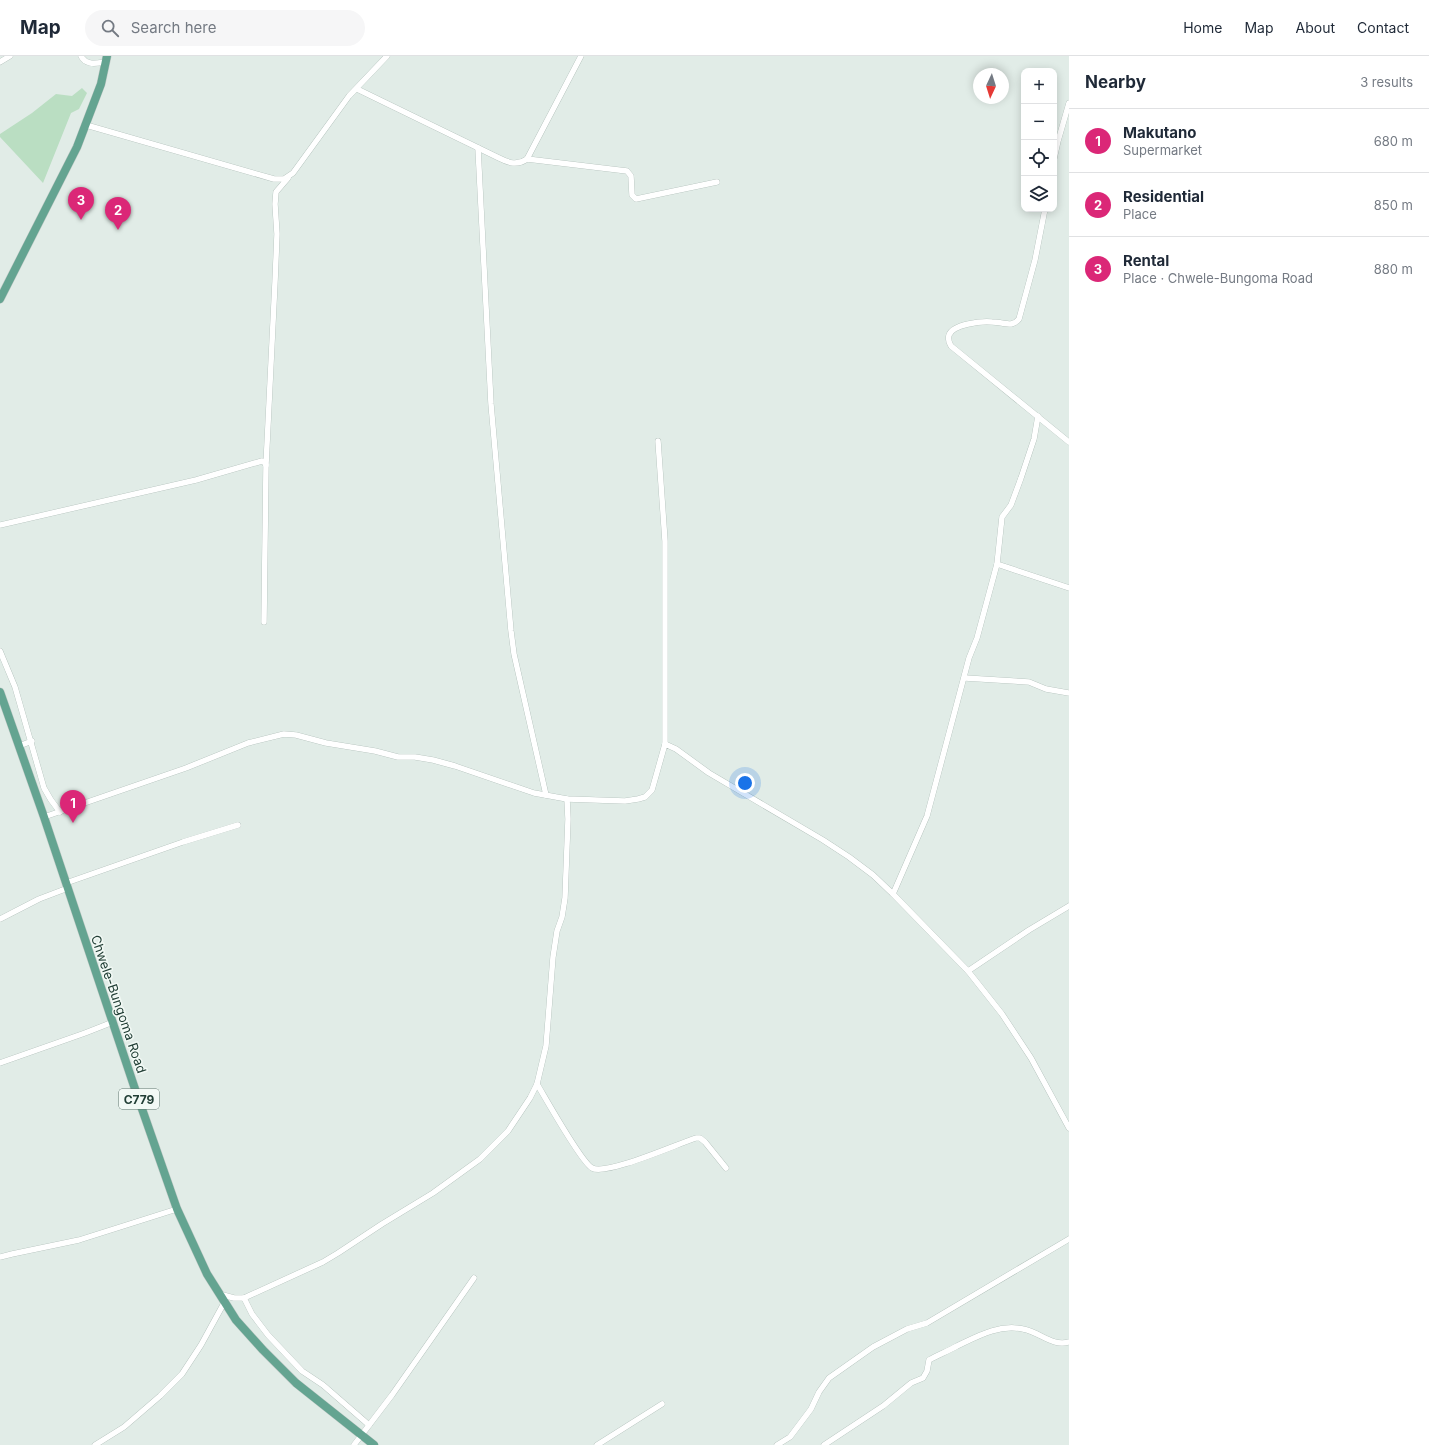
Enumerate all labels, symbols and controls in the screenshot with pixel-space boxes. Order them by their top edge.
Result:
search box [85,10,365,46]
text: Map [20,16,61,39]
icon: search [99,17,121,39]
text: Search here [131,18,216,37]
text: Home [1183,19,1222,36]
text: Map [1244,19,1274,36]
text: About [1296,19,1335,36]
text: Contact [1357,19,1409,36]
north arrow [973,68,1009,104]
map controls [1021,68,1057,212]
button: + [1021,68,1057,104]
text: Nearby [1085,72,1146,92]
text: 3 results [1360,74,1413,90]
button: − [1021,104,1057,140]
text: Makutano [1123,123,1197,142]
text: 1 [1095,133,1101,149]
text: 680 m [1374,133,1413,149]
button: locate [1021,140,1057,176]
text: Supermarket [1123,142,1202,158]
button: layers [1021,176,1057,212]
pin: 3 [68,187,94,220]
text: Residential [1123,187,1204,206]
pin: 2 [105,197,131,230]
text: 2 [1094,197,1102,213]
text: 850 m [1374,197,1413,213]
text: Place [1123,206,1157,222]
text: Rental [1123,251,1169,270]
text: 3 [1094,261,1102,277]
text: 880 m [1374,261,1413,277]
text: Place · Chwele-Bungoma Road [1123,270,1313,286]
your location [735,773,755,793]
pin: 1 [60,790,86,823]
street label: Chwele-Bungoma Road [88,933,150,1075]
road number: C779 [119,1089,159,1109]

